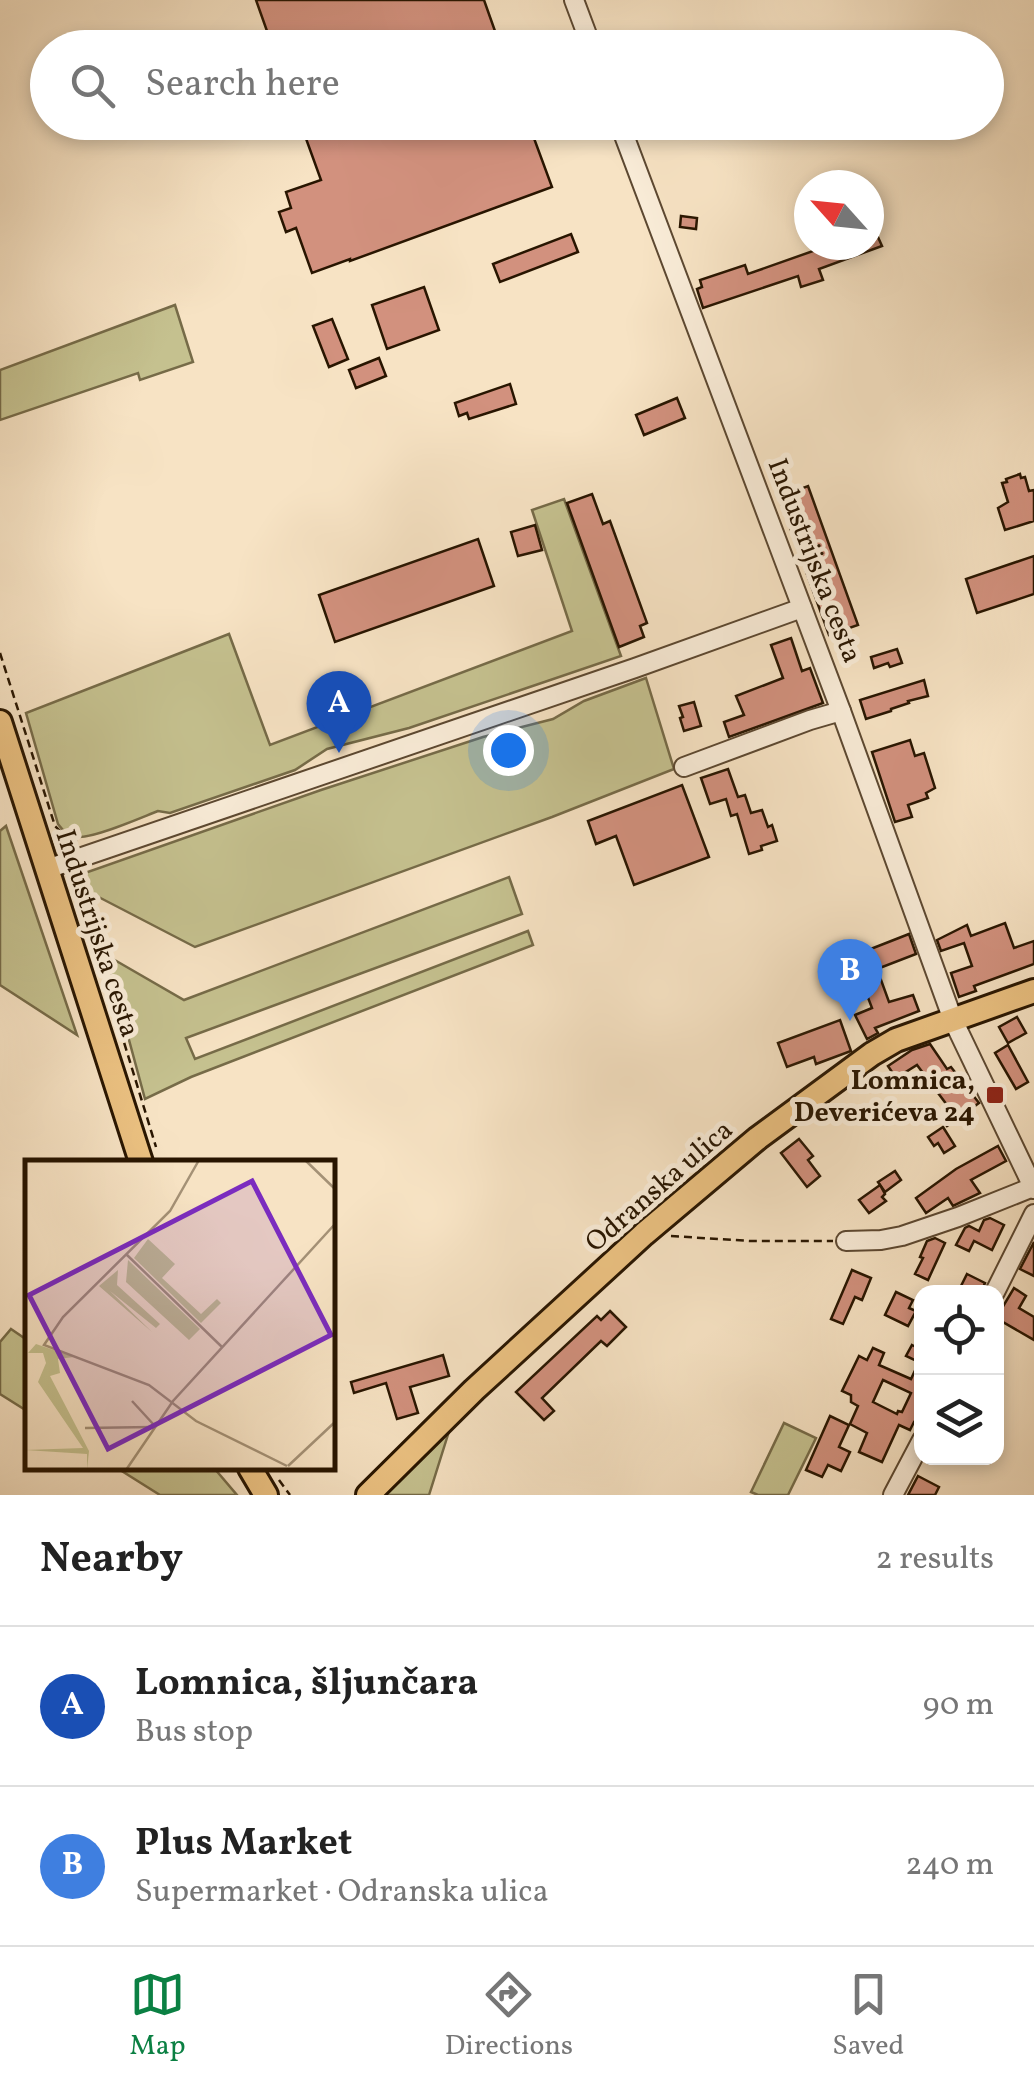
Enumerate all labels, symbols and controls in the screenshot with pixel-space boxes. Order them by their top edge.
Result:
search box [30,30,1004,140]
icon: search [65,58,120,113]
text: Search here [145,59,340,112]
north arrow [794,170,884,260]
street label: Industrijska cesta [757,453,871,669]
pin: A [306,670,372,753]
your location [483,725,534,776]
street label: Industrijska cesta [45,825,149,1043]
pin: B [818,938,882,1021]
place label: Lomnica, Deverićeva 24 [794,1062,975,1133]
marker: Lomnica, Deverićeva 24 [984,1084,1006,1106]
street label: Odranska ulica [577,1112,742,1262]
inset map [25,1160,335,1470]
map controls [914,1285,1004,1465]
button: locate [914,1285,1004,1375]
button: layers [914,1375,1004,1465]
text: Nearby [40,1531,183,1590]
text: 2 results [876,1538,994,1582]
text: Lomnica, šljunčara [135,1658,478,1711]
text: A [61,1684,84,1728]
text: 90 m [923,1684,994,1728]
text: Bus stop [135,1711,253,1755]
text: Plus Market [135,1818,352,1871]
text: B [62,1844,83,1888]
text: 240 m [905,1844,994,1888]
text: Supermarket · Odranska ulica [135,1871,549,1915]
tab: Map [130,1967,186,2066]
tab: Directions [445,1967,573,2066]
tab: Saved [832,1967,904,2066]

